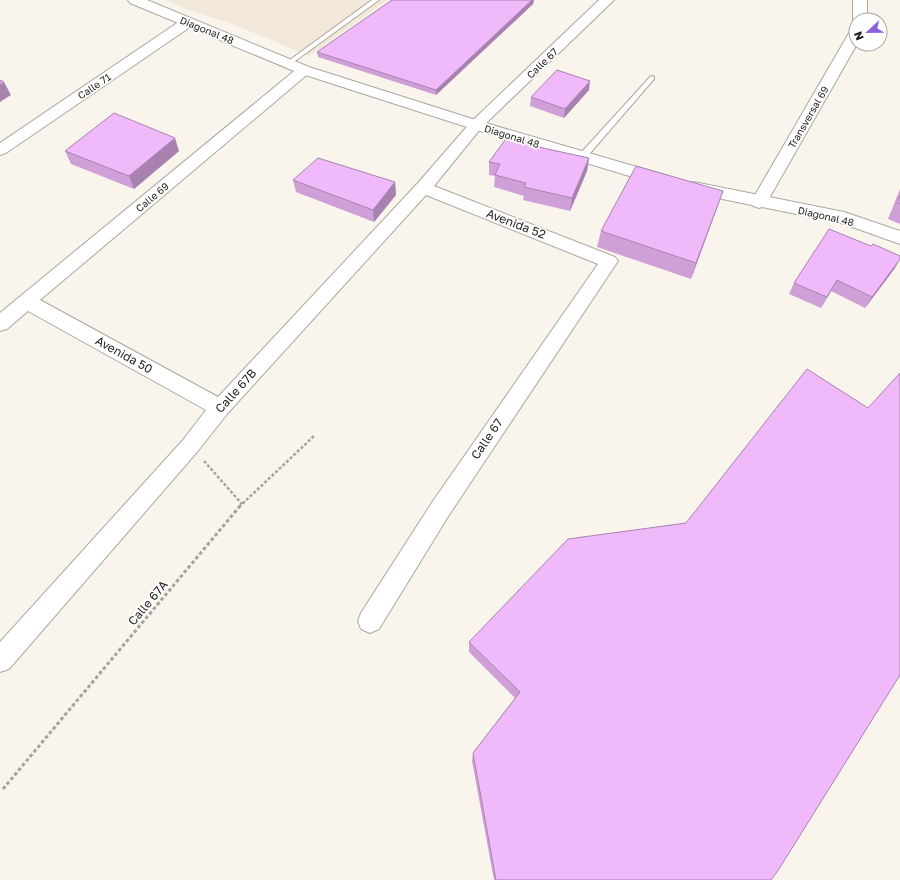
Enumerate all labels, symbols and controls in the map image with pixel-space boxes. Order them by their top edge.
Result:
north arrow [848,12,888,52]
street label: Diagonal 48 [178,14,236,46]
text: N [851,30,866,42]
street label: Calle 67 [524,45,560,81]
street label: Calle 71 [75,71,113,101]
street label: Transversal 69 [785,84,831,150]
street label: Diagonal 48 [483,122,541,150]
street label: Calle 69 [133,180,171,214]
street label: Diagonal 48 [797,204,855,228]
street label: Avenida 52 [484,205,548,242]
street label: Avenida 50 [93,333,155,376]
street label: Calle 67B [212,366,259,416]
street label: Calle 67 [467,415,506,462]
street label: Calle 67A [124,577,171,628]

